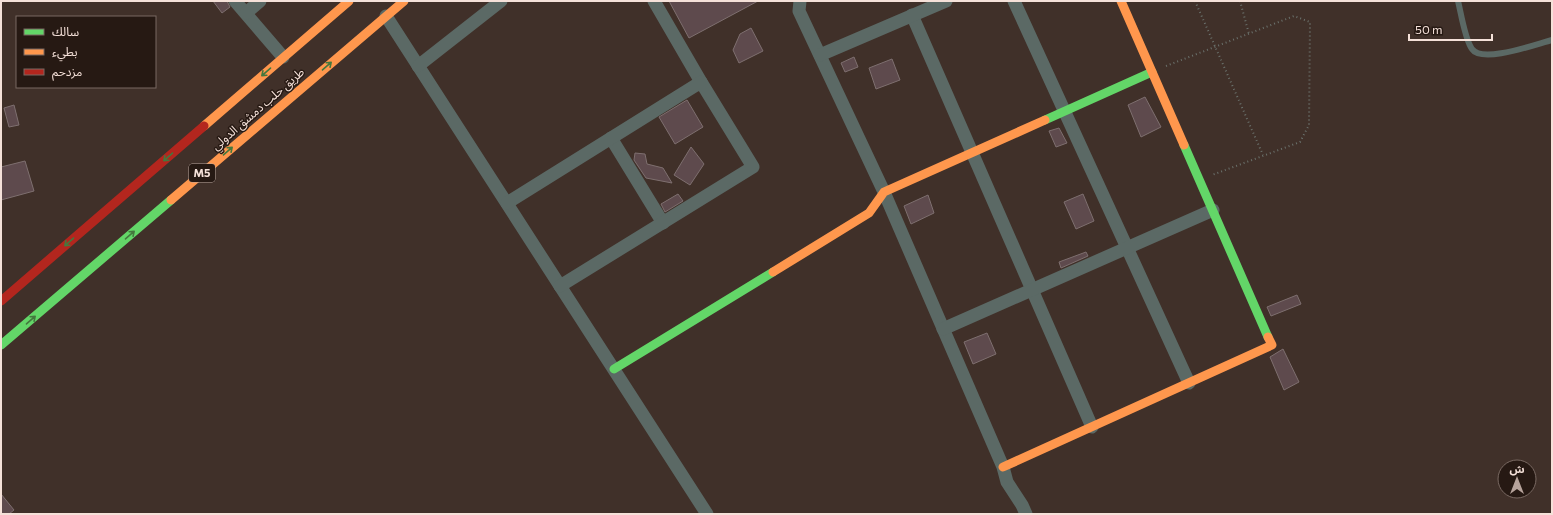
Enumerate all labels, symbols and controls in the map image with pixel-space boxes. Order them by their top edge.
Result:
legend [16,16,156,88]
scale bar [1409,16,1492,42]
text: 50 m [1415,22,1443,36]
text: سالك [52,24,79,38]
text: بطيء [52,44,78,62]
one-way arrow [322,62,333,71]
text: مزدحم [52,64,82,81]
street label: طريق حلب دمشق الدولي [208,64,309,155]
one-way arrow [261,68,271,77]
one-way arrow [223,146,234,155]
one-way arrow [163,152,173,161]
road number: M5 [189,164,215,182]
one-way arrow [124,231,135,240]
one-way arrow [64,237,75,246]
one-way arrow [25,315,36,324]
north arrow [1497,459,1537,499]
text: ش [1509,462,1525,476]

